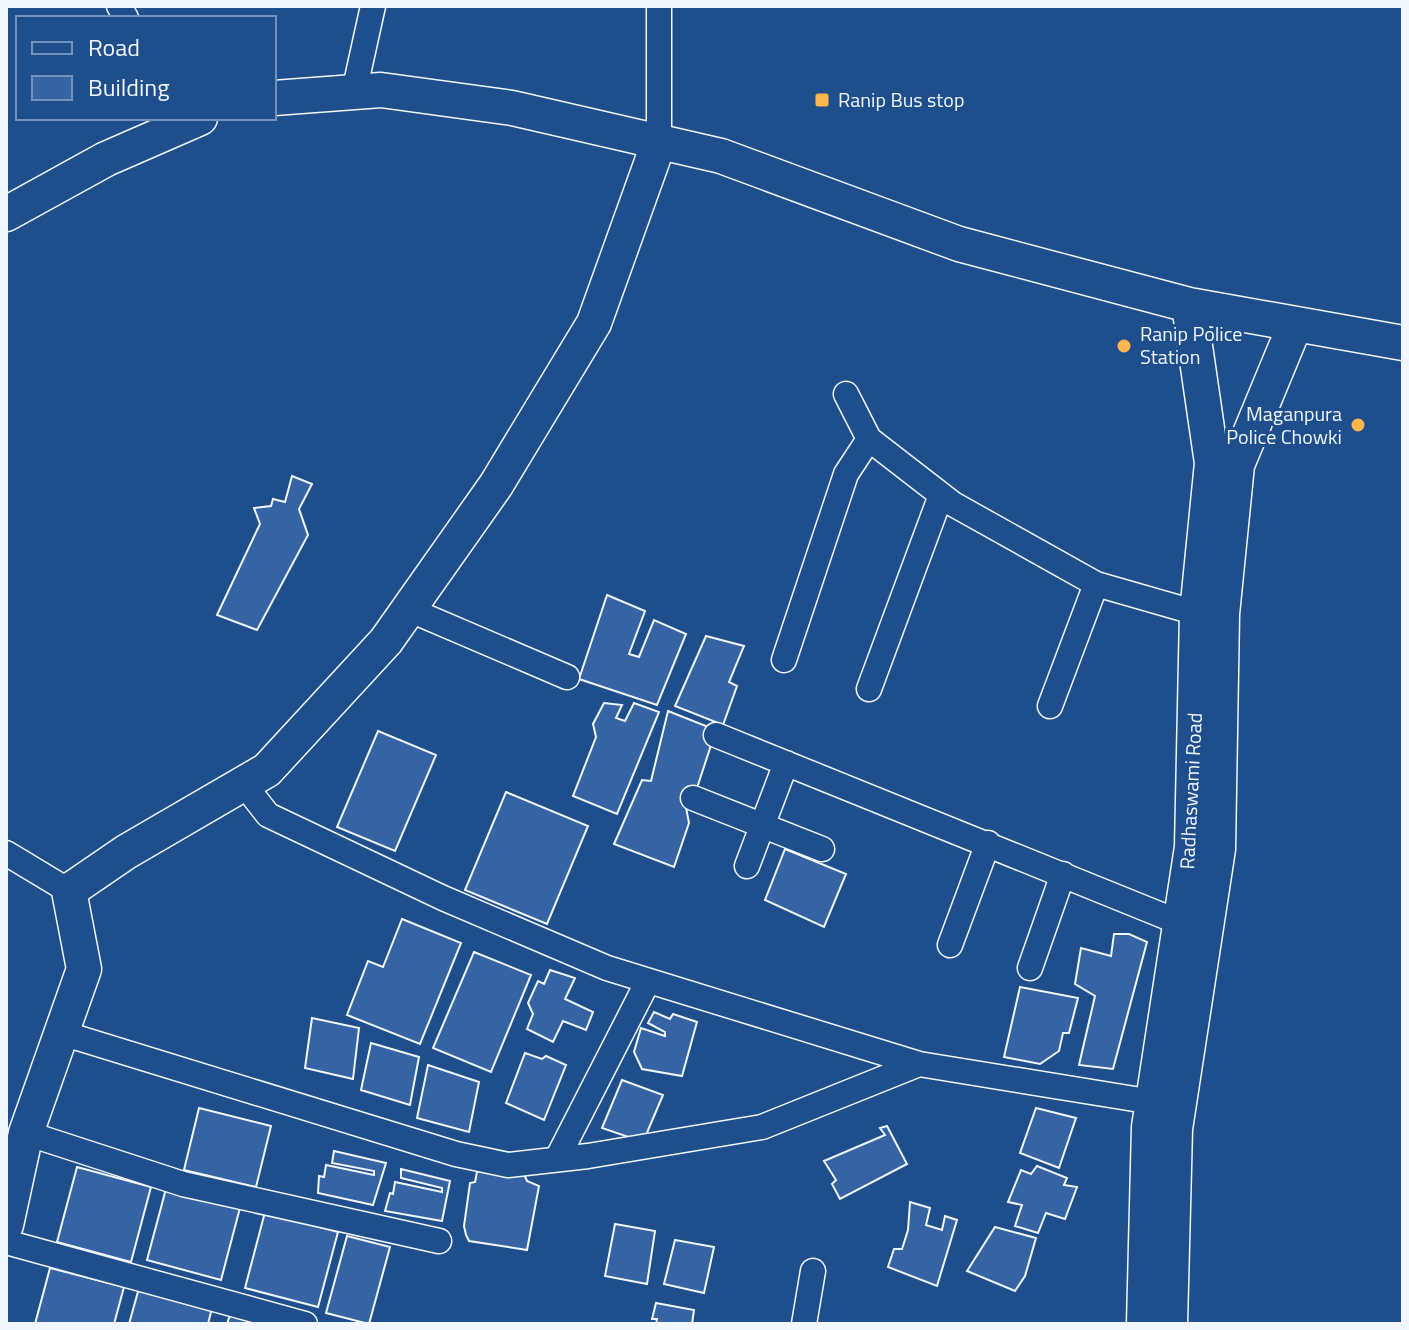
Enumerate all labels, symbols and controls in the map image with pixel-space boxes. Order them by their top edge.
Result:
legend [16,16,276,120]
text: Road [88,29,140,65]
text: Building [88,69,170,105]
place label: Ranip Bus stop [838,84,964,115]
marker: Ranip Bus stop [813,91,831,109]
place label: Ranip Police Station [1140,318,1242,372]
marker: Ranip Police Station [1115,337,1133,355]
place label: Maganpura Police Chowki [1226,398,1342,452]
marker: Maganpura Police Chowki [1349,416,1367,434]
street label: Radhaswami Road [1171,712,1210,870]

